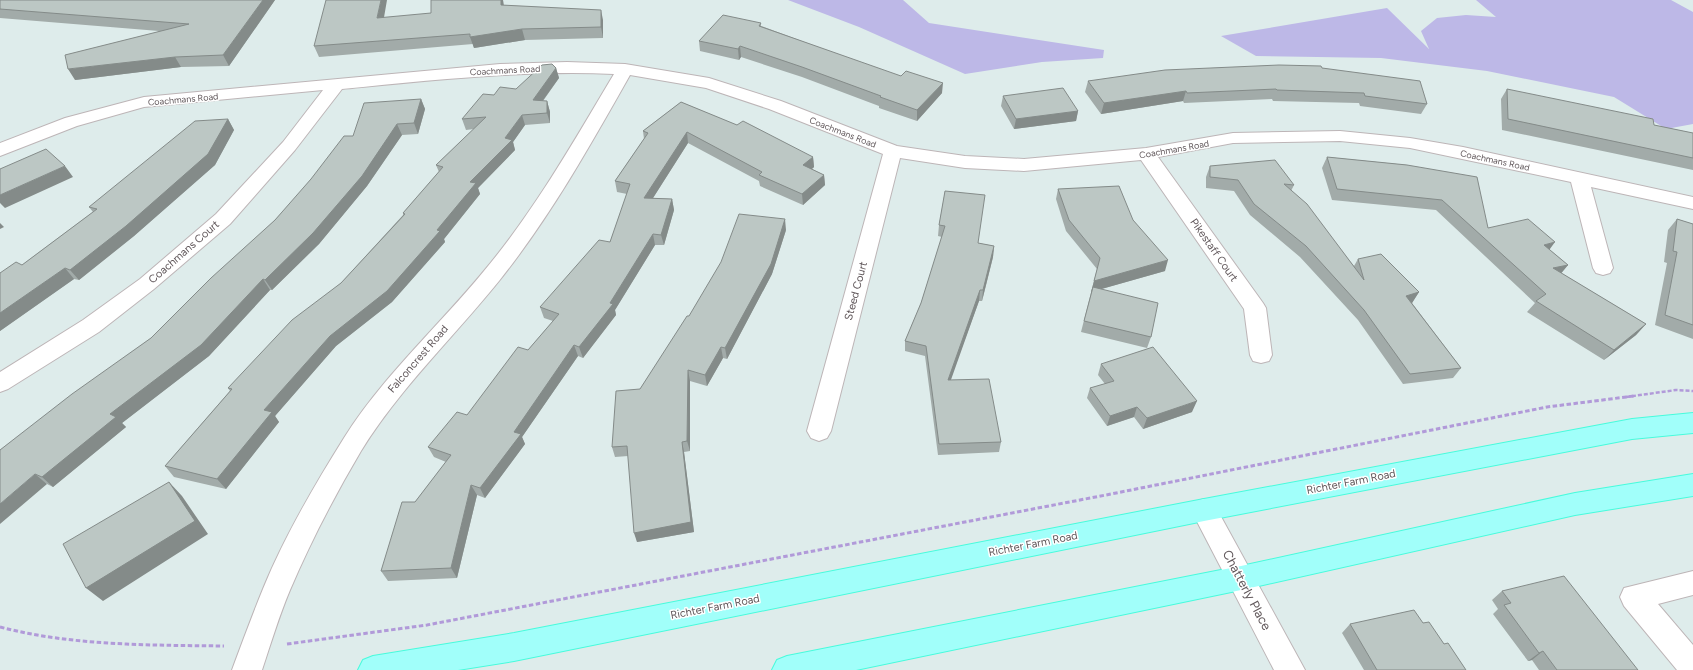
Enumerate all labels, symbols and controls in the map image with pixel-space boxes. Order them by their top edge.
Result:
street label: Coachmans Road [469,63,541,77]
street label: Coachmans Road [147,90,219,108]
street label: Coachmans Road [808,114,878,150]
street label: Coachmans Road [1138,137,1210,161]
street label: Coachmans Road [1459,147,1531,173]
street label: Pikestaff Court [1187,216,1241,284]
street label: Coachmans Court [146,218,222,286]
street label: Steed Court [842,260,870,322]
street label: Falconcrest Road [385,323,451,395]
street label: Richter Farm Road [1305,467,1397,497]
street label: Richter Farm Road [987,529,1079,559]
street label: Chatterly Place [1220,547,1274,633]
street label: Richter Farm Road [669,592,761,622]

